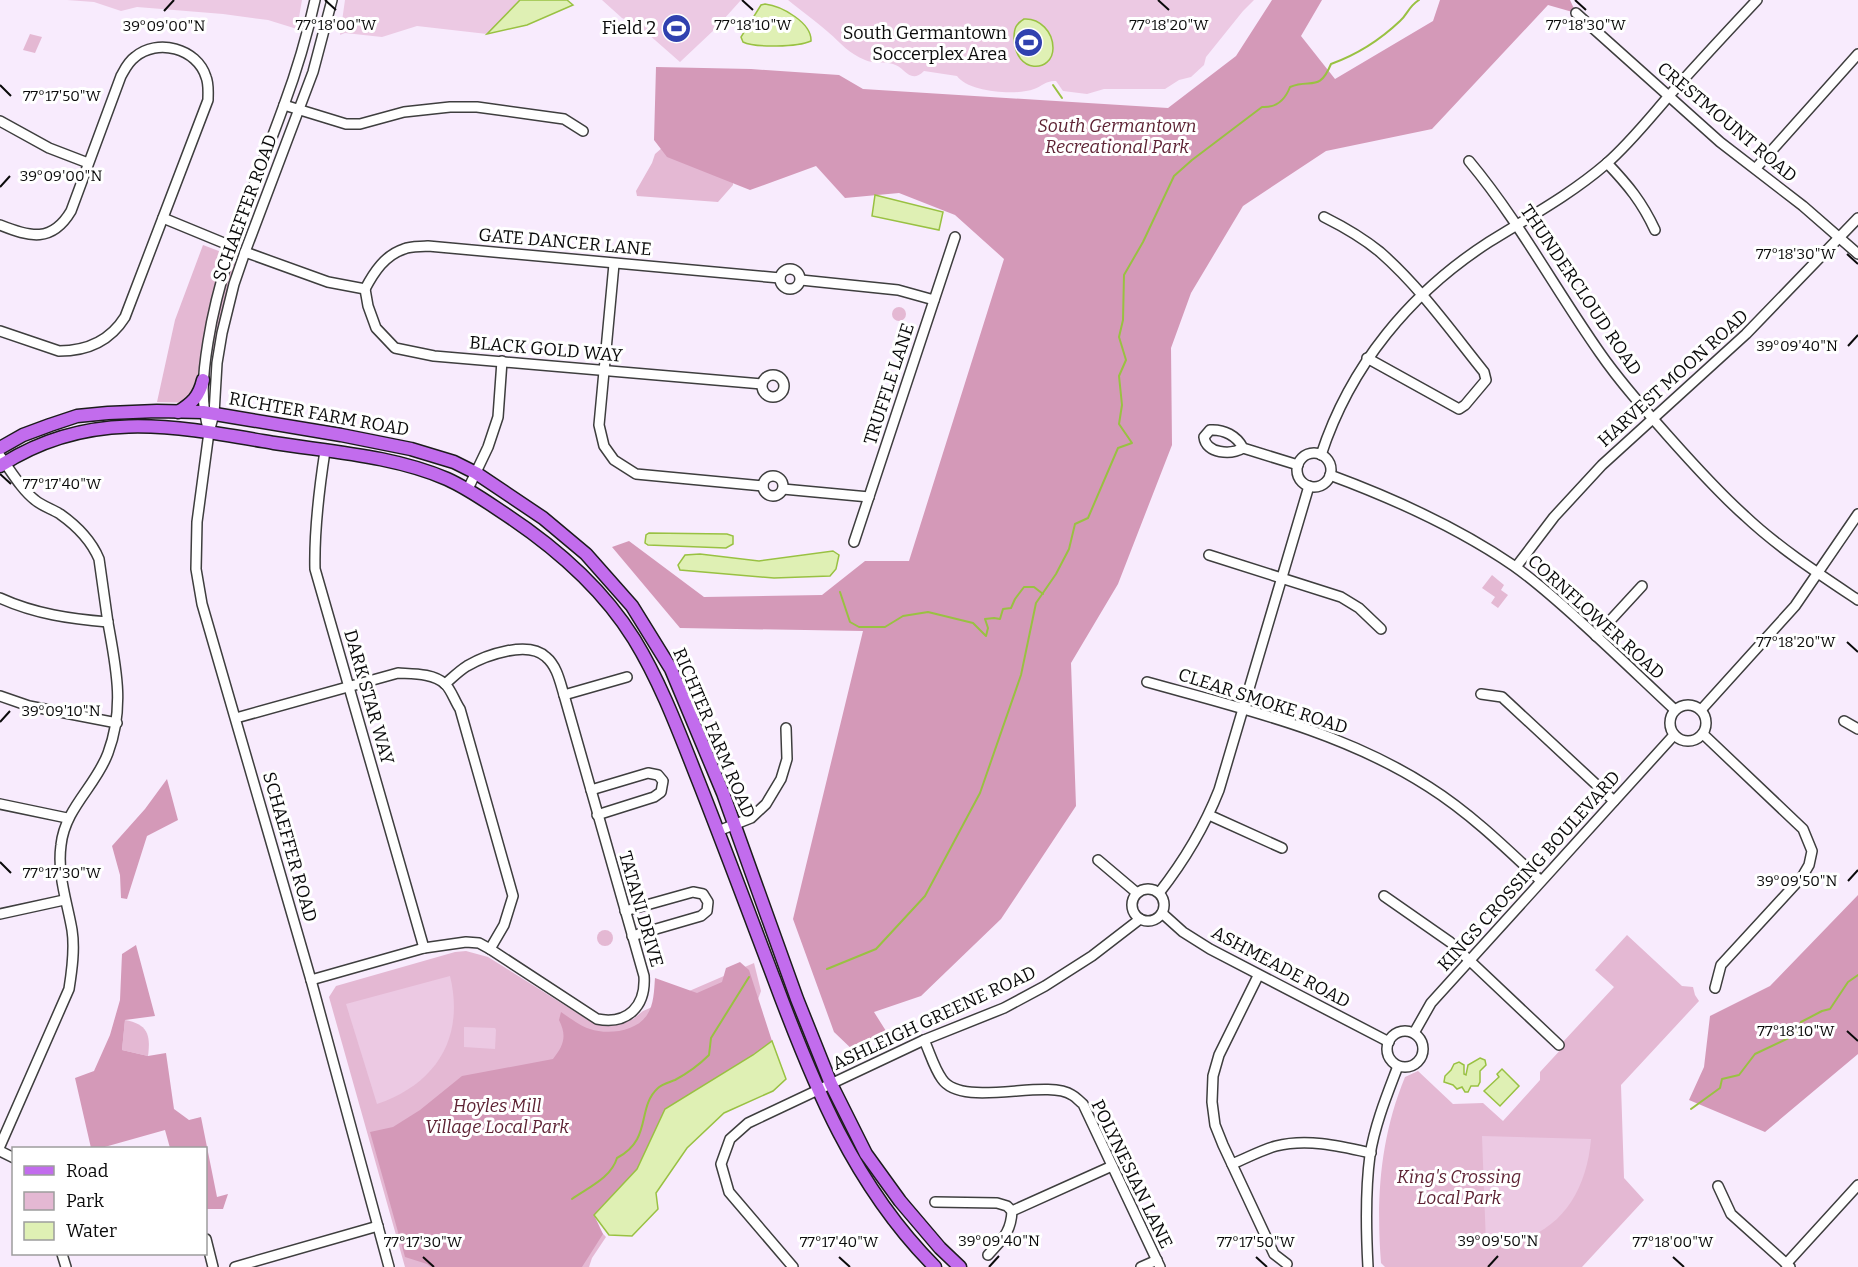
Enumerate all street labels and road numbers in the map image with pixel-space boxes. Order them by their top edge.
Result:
street label: CRESTMOUNT ROAD [1653,57,1801,187]
street label: SCHAEFFER ROAD [208,131,282,285]
street label: THUNDERCLOUD ROAD [1516,200,1646,380]
street label: GATE DANCER LANE [477,223,653,261]
street label: HARVEST MOON ROAD [1593,305,1753,451]
street label: TRUFFLE LANE [859,320,919,448]
street label: BLACK GOLD WAY [468,331,624,367]
street label: RICHTER FARM ROAD [227,387,411,441]
street label: CORNFLOWER ROAD [1523,550,1669,684]
street label: DARK STAR WAY [339,627,399,767]
street label: RICHTER FARM ROAD [668,645,760,821]
street label: CLEAR SMOKE ROAD [1176,663,1350,739]
street label: KINGS CROSSING BOULEVARD [1433,766,1625,976]
street label: SCHAEFFER ROAD [258,769,322,925]
street label: TATANI DRIVE [614,848,668,970]
street label: ASHMEADE ROAD [1208,921,1354,1013]
street label: ASHLEIGH GREENE ROAD [829,961,1039,1075]
street label: POLYNESIAN LANE [1086,1096,1178,1252]

